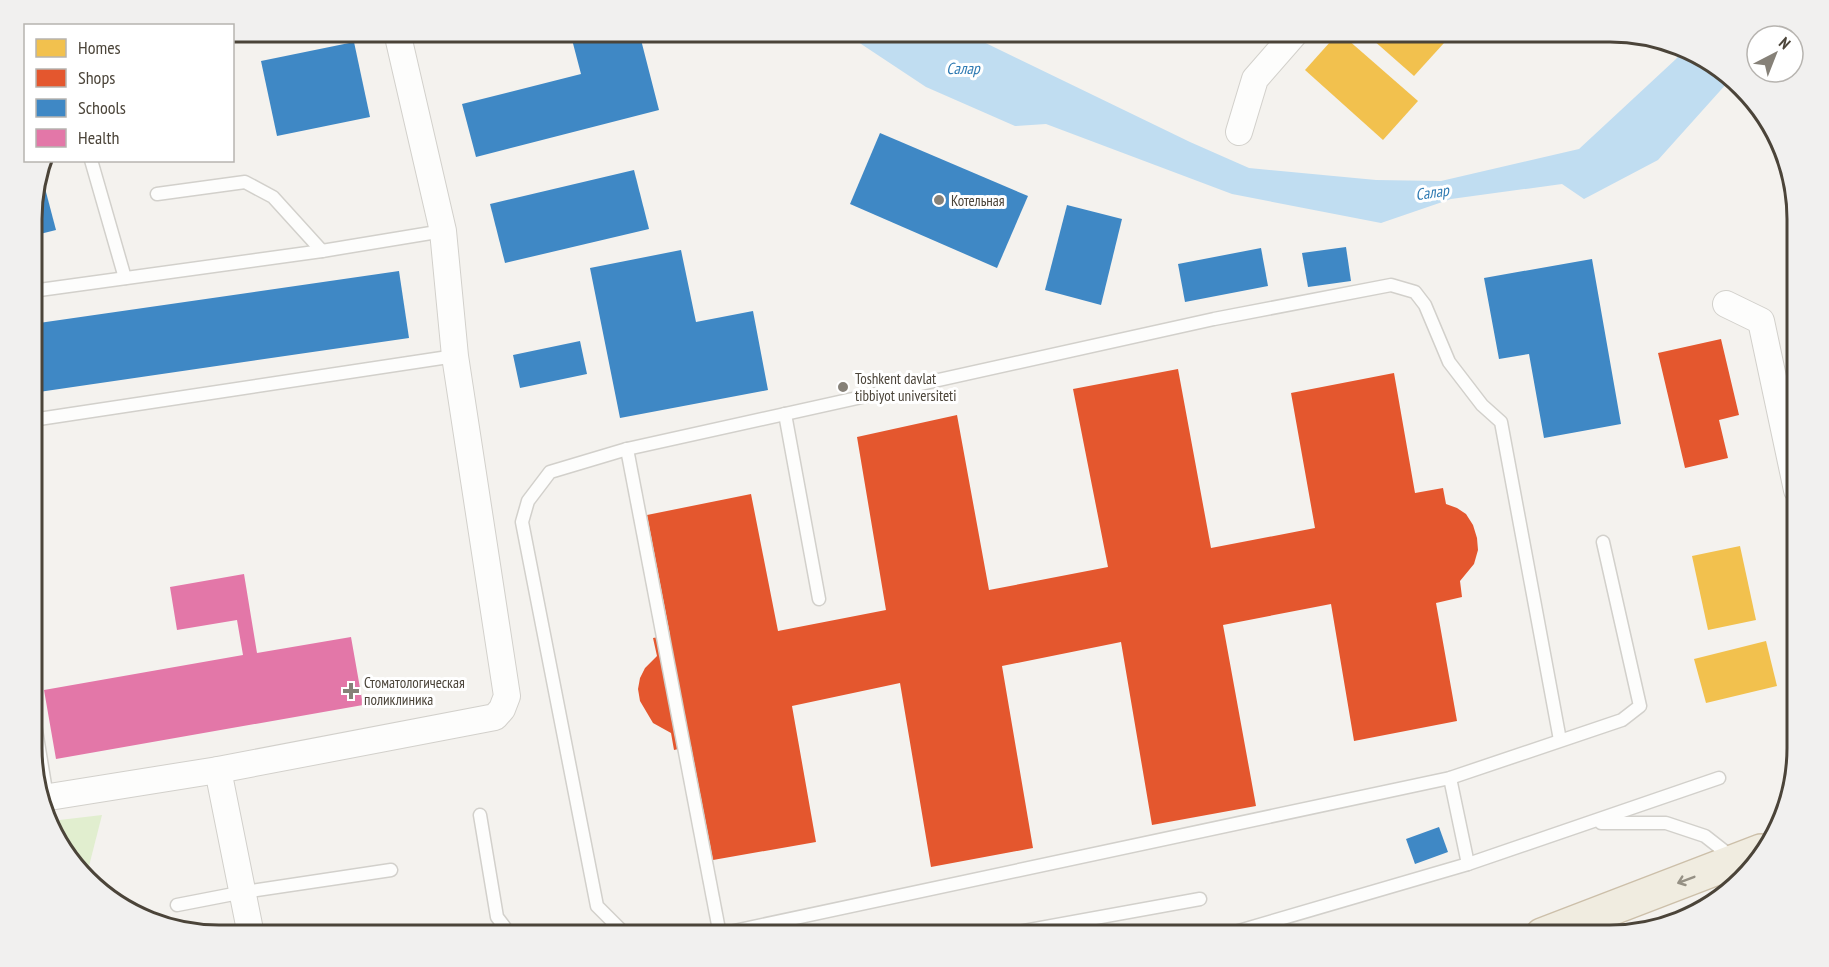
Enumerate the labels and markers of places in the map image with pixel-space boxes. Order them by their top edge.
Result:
place label: Котельная [951,191,1005,210]
marker: Котельная [932,193,946,207]
place label: Toshkent davlat tibbiyot universiteti [855,369,956,405]
marker: Toshkent davlat tibbiyot universiteti [836,380,850,394]
place label: Стоматологическая поликлиника [364,673,465,709]
marker: Стоматологическая поликлиника [342,682,360,700]

